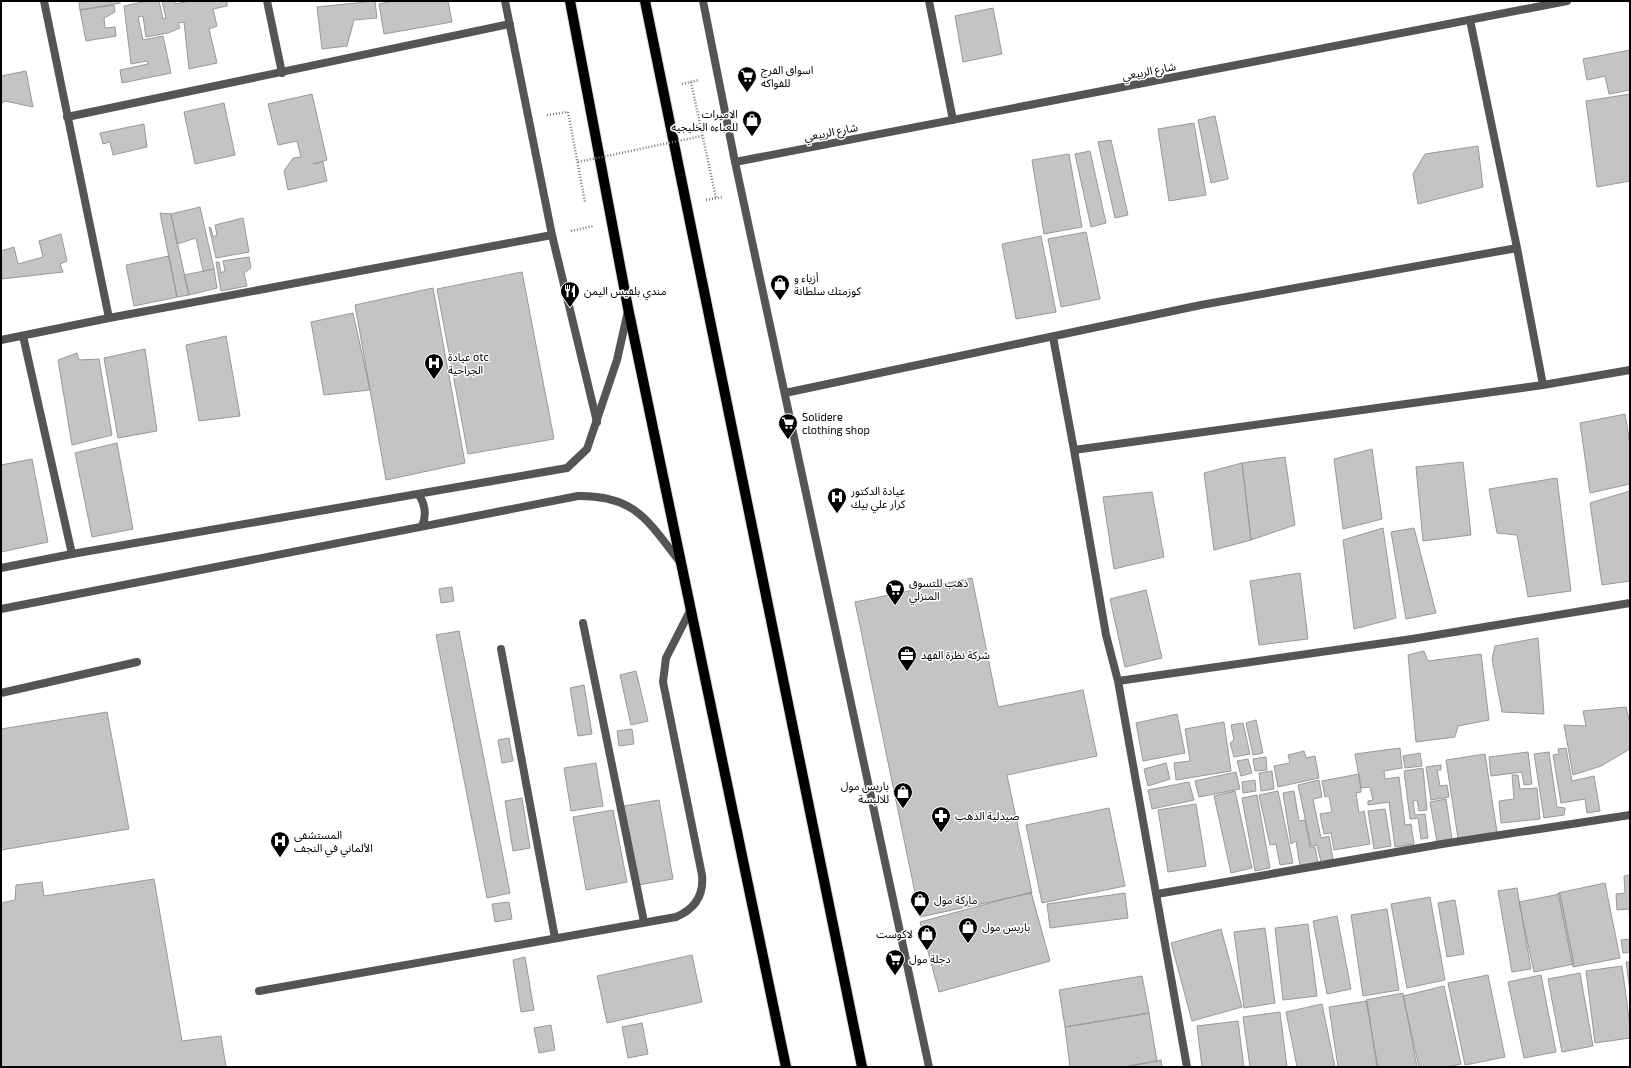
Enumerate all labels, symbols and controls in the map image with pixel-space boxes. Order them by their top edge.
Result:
street label: شارع الربيعي [1121,59,1178,86]
place label: اسواق الفرج للفواكه [761,63,813,90]
supermarket icon: اسواق الفرج للفواكه [736,65,758,93]
place label: الاميرات للعباءه الخليجيه [671,107,738,134]
shop icon: الاميرات للعباءه الخليجيه [741,109,763,137]
street label: شارع الربيعي [803,120,860,147]
place label: أزياء و كوزمتك سلطانة [794,271,862,298]
shop icon: أزياء و كوزمتك سلطانة [769,273,791,301]
restaurant icon: مندي بلقيس اليمن [559,280,581,308]
place label: مندي بلقيس اليمن [584,284,667,301]
place label: عيادة otc الجراحية [448,350,489,377]
hospital icon: عيادة otc الجراحية [423,352,445,380]
place label: Solidere clothing shop [802,410,870,436]
supermarket icon: Solidere clothing shop [777,412,799,440]
place label: عيادة الدكتور كرار علي بيك [850,484,906,514]
hospital icon: عيادة الدكتور كرار علي بيك [826,486,848,514]
place label: ذهب للتسوق المنزلي [909,576,968,606]
supermarket icon: ذهب للتسوق المنزلي [884,578,906,606]
office icon: شركة نظرة الفهد [896,644,918,672]
place label: شركة نظرة الفهد [921,648,990,662]
place label: باريس مول للالبسة [841,779,889,806]
shop icon: باريس مول للالبسة [892,781,914,809]
pharmacy icon: صيدلية الذهب [930,805,952,833]
place label: صيدلية الذهب [955,809,1019,823]
place label: المستشفى الألماني في النجف [294,828,373,858]
hospital icon: المستشفى الألماني في النجف [269,830,291,858]
shop icon: ماركة مول [909,889,931,917]
place label: ماركة مول [934,893,978,907]
shop icon: باريس مول [957,916,979,944]
place label: باريس مول [982,920,1030,934]
shop icon: لاكوست [916,923,938,951]
place label: لاكوست [876,927,913,941]
supermarket icon: دجلة مول [884,948,906,976]
place label: دجلة مول [909,952,950,966]

